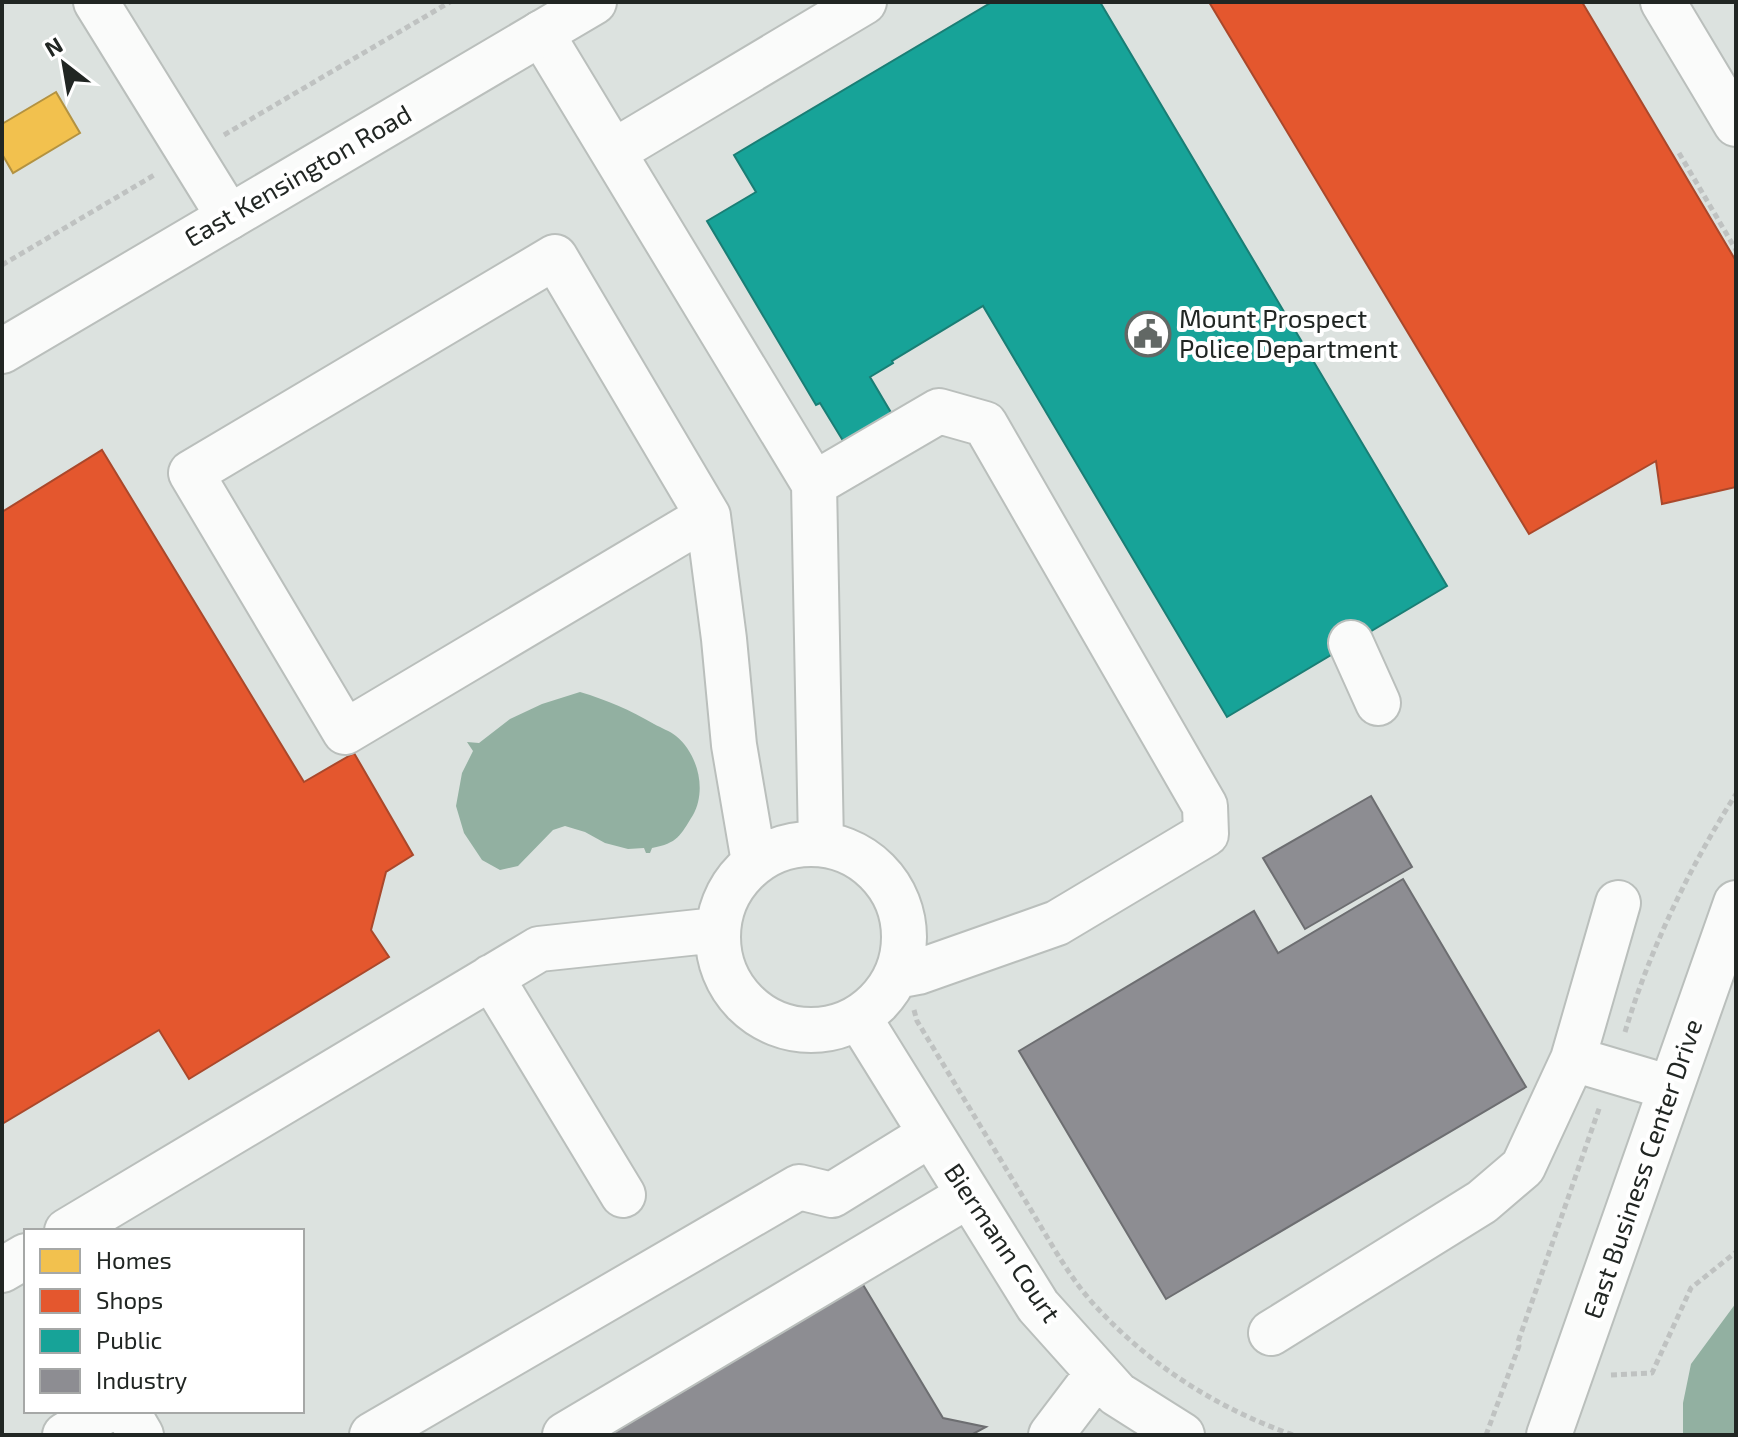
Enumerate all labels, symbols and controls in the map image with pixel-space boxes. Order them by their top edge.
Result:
north arrow [24,24,104,104]
text: N [40,31,67,61]
street label: East Kensington Road [178,97,416,252]
place label: Mount Prospect Police Department [1179,302,1398,363]
public building icon: Mount Prospect Police Department [1124,310,1172,358]
street label: East Business Center Drive [1576,1015,1707,1322]
street label: Biermann Court [939,1157,1068,1327]
legend [24,1229,304,1413]
text: Homes [96,1245,172,1274]
text: Shops [96,1285,163,1314]
text: Public [96,1325,162,1354]
text: Industry [96,1365,188,1394]

